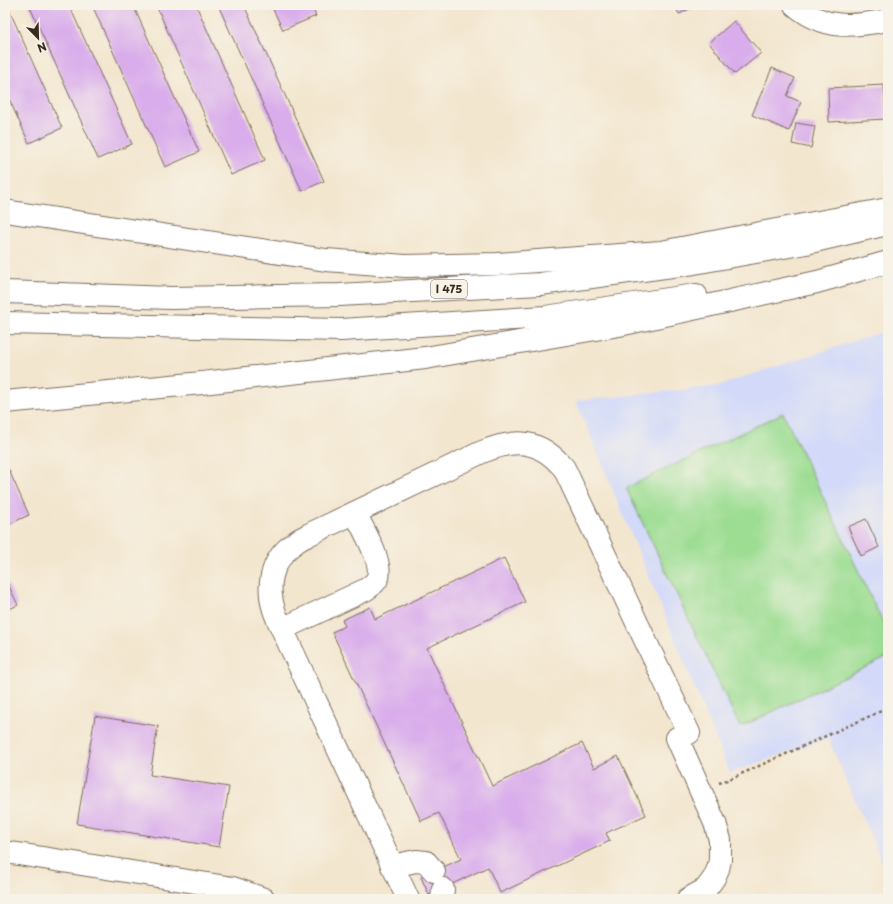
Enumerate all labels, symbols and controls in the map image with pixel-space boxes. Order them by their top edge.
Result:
north arrow [18,18,58,58]
text: N [35,38,49,57]
road number: I 475 [431,280,467,298]

